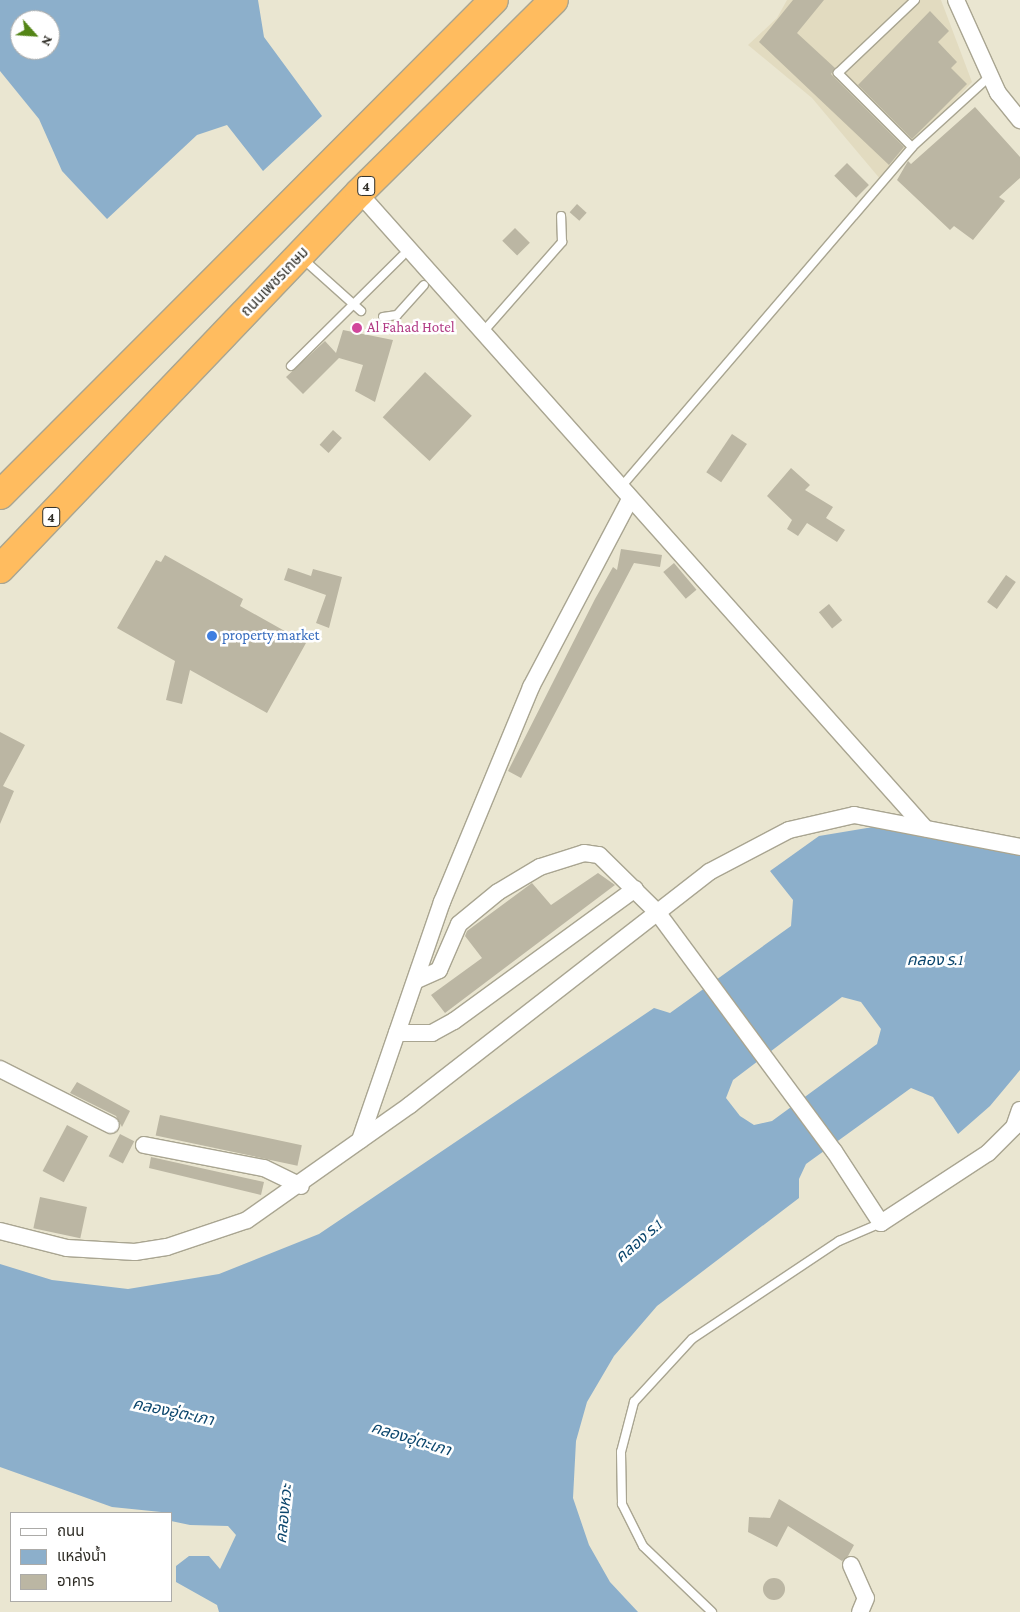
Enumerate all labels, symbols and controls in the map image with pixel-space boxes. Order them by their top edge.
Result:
north arrow [10,10,60,60]
text: N [38,33,57,49]
road number: 4 [356,175,376,198]
street label: ถนนเพชรเกษม [237,243,313,321]
place label: Al Fahad Hotel [367,319,455,337]
marker: Al Fahad Hotel [351,322,363,334]
road number: 4 [41,506,61,528]
place label: property market [222,627,320,645]
marker: property market [206,630,218,642]
water label: คลอง ร.1 [907,950,963,970]
water label: คลอง ร.1 [611,1215,667,1267]
water label: คลองอู่ตะเภา [131,1394,215,1430]
water label: คลองอุ่ตะเภา [369,1418,453,1460]
water label: คลองหวะ [271,1483,297,1545]
legend [10,1512,172,1602]
text: ถนน [57,1523,84,1539]
text: แหล่งน้ำ [57,1548,106,1564]
text: อาคาร [57,1573,94,1589]

